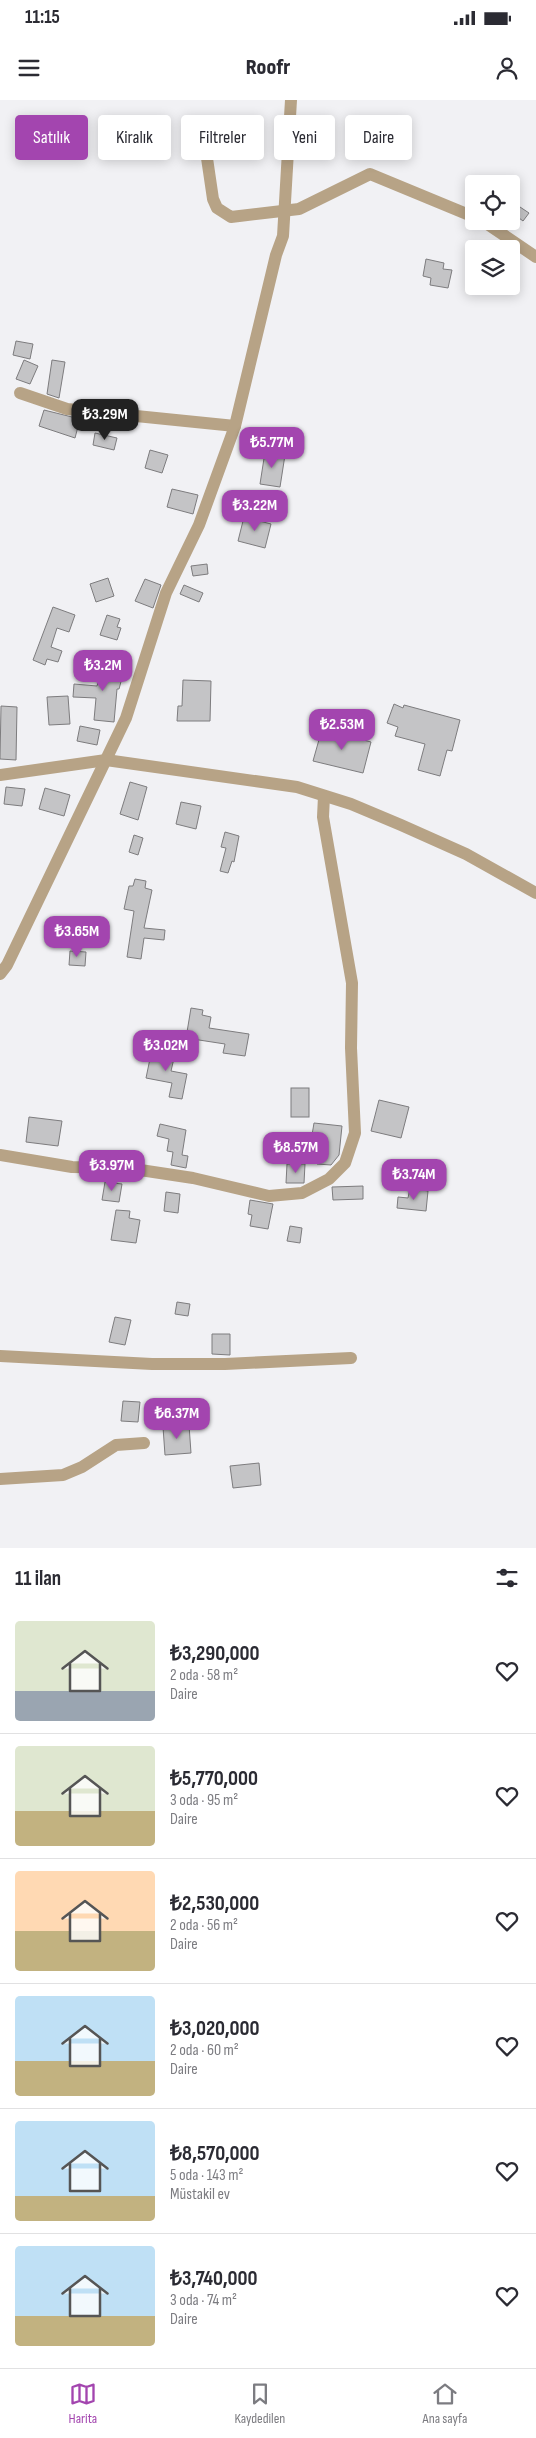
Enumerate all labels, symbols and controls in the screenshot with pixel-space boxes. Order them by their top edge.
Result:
text: 11:15 [25,6,60,29]
icon: menu [15,54,43,82]
text: Roofr [246,54,290,81]
icon: person [493,54,521,82]
chip: Satılık [15,115,88,160]
chip: Kiralık [98,115,171,160]
chip: Filtreler [181,115,264,160]
chip: Yeni [274,115,335,160]
chip: Daire [345,115,412,160]
map controls [465,175,520,295]
button: locate [465,175,520,230]
button: layers [465,240,520,295]
pin: ₺3.29M [64,398,146,441]
text: ₺3.29M [83,405,128,424]
pin: ₺5.77M [231,426,313,469]
text: ₺5.77M [250,433,294,452]
pin: ₺3.22M [214,490,296,532]
text: ₺3.22M [233,496,277,515]
pin: ₺3.2M [68,650,138,692]
text: ₺3.2M [84,656,122,675]
pin: ₺2.53M [301,708,383,751]
text: ₺2.53M [320,715,364,734]
pin: ₺3.65M [36,916,118,958]
text: ₺3.65M [55,922,99,941]
pin: ₺3.02M [125,1030,207,1072]
text: ₺3.02M [144,1036,188,1055]
pin: ₺8.57M [255,1132,337,1174]
text: ₺8.57M [274,1138,318,1157]
pin: ₺3.97M [71,1150,153,1192]
text: ₺3.97M [90,1156,134,1175]
pin: ₺3.74M [373,1158,455,1201]
text: ₺3.74M [393,1165,435,1184]
pin: ₺6.37M [136,1398,218,1440]
text: ₺6.37M [155,1404,199,1423]
icon: filters [493,1564,521,1592]
text: 11 ilan [15,1566,61,1591]
icon: home [55,1641,115,1701]
text: ₺3,290,000 [170,1641,260,1666]
icon: heart [493,1657,521,1685]
text: 2 oda · 58 m² [170,1666,238,1685]
text: Daire [170,1685,198,1704]
icon: home [55,1766,115,1826]
text: ₺5,770,000 [170,1766,258,1791]
icon: heart [493,1782,521,1810]
text: 3 oda · 95 m² [170,1791,238,1810]
text: Daire [170,1810,198,1829]
icon: home [55,1891,115,1951]
text: ₺2,530,000 [170,1891,259,1916]
icon: heart [493,1907,521,1935]
text: 2 oda · 56 m² [170,1916,238,1935]
text: Daire [170,1935,198,1954]
icon: home [55,2016,115,2076]
text: ₺3,020,000 [170,2016,259,2041]
icon: heart [493,2032,521,2060]
text: 2 oda · 60 m² [170,2041,239,2060]
text: Daire [170,2060,198,2079]
icon: home [55,2141,115,2201]
text: ₺8,570,000 [170,2141,259,2166]
icon: heart [493,2157,521,2185]
text: 5 oda · 143 m² [170,2166,244,2185]
text: Müstakil ev [170,2185,230,2204]
icon: home [55,2266,115,2326]
text: ₺3,740,000 [170,2266,257,2291]
icon: heart [493,2282,521,2310]
text: 3 oda · 74 m² [170,2291,237,2310]
text: Daire [170,2310,198,2329]
tab: Harita [69,2380,97,2427]
tab: Kaydedilen [234,2380,285,2427]
tab: Ana sayfa [422,2380,467,2427]

